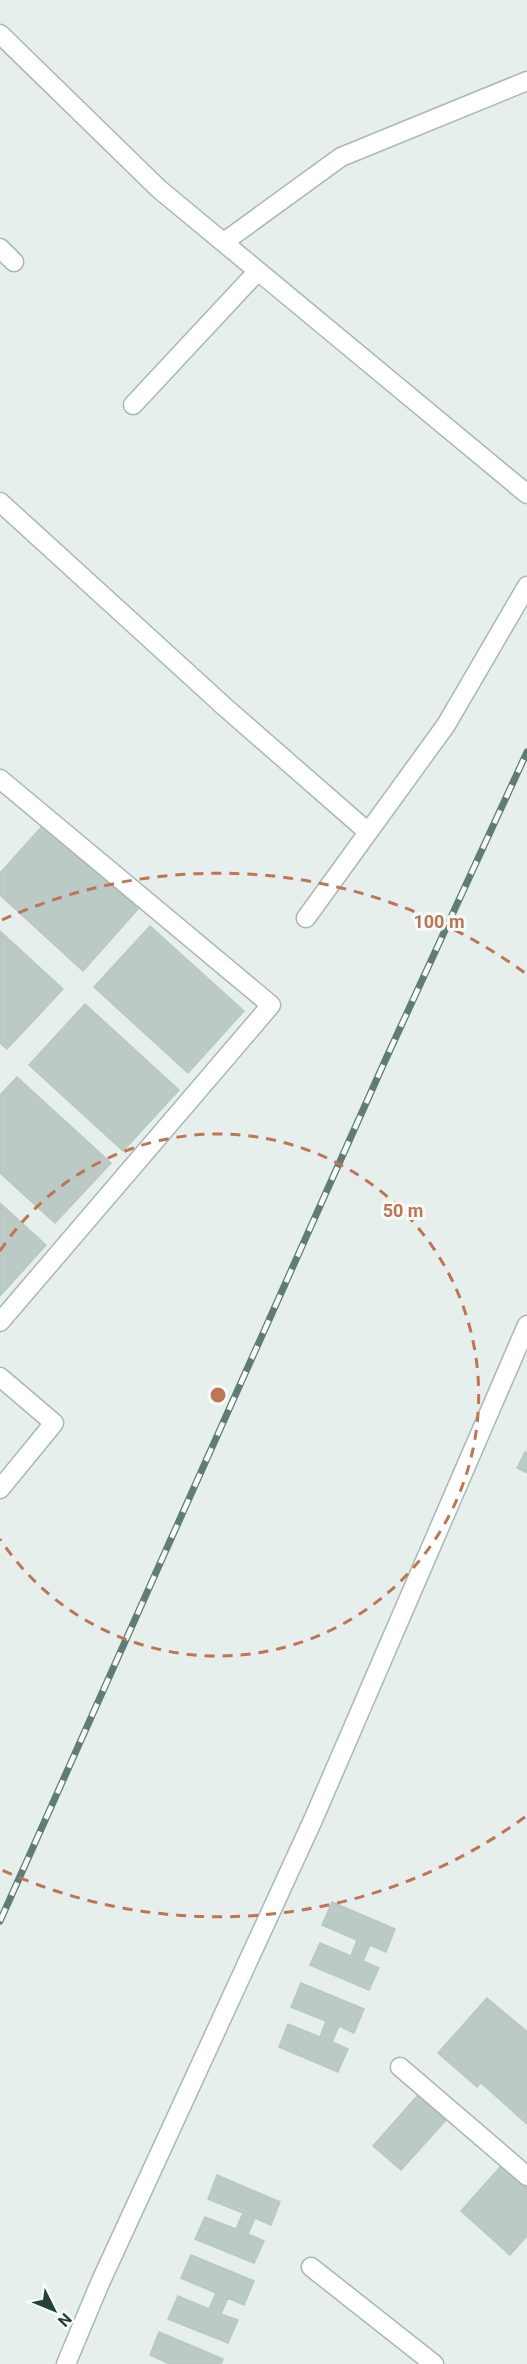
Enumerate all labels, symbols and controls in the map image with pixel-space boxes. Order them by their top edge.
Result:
text: 100 m [413,911,465,932]
text: 50 m [383,1200,423,1221]
centre of rings [208,1385,228,1405]
north arrow [24,2280,84,2340]
text: N [54,2309,75,2330]

